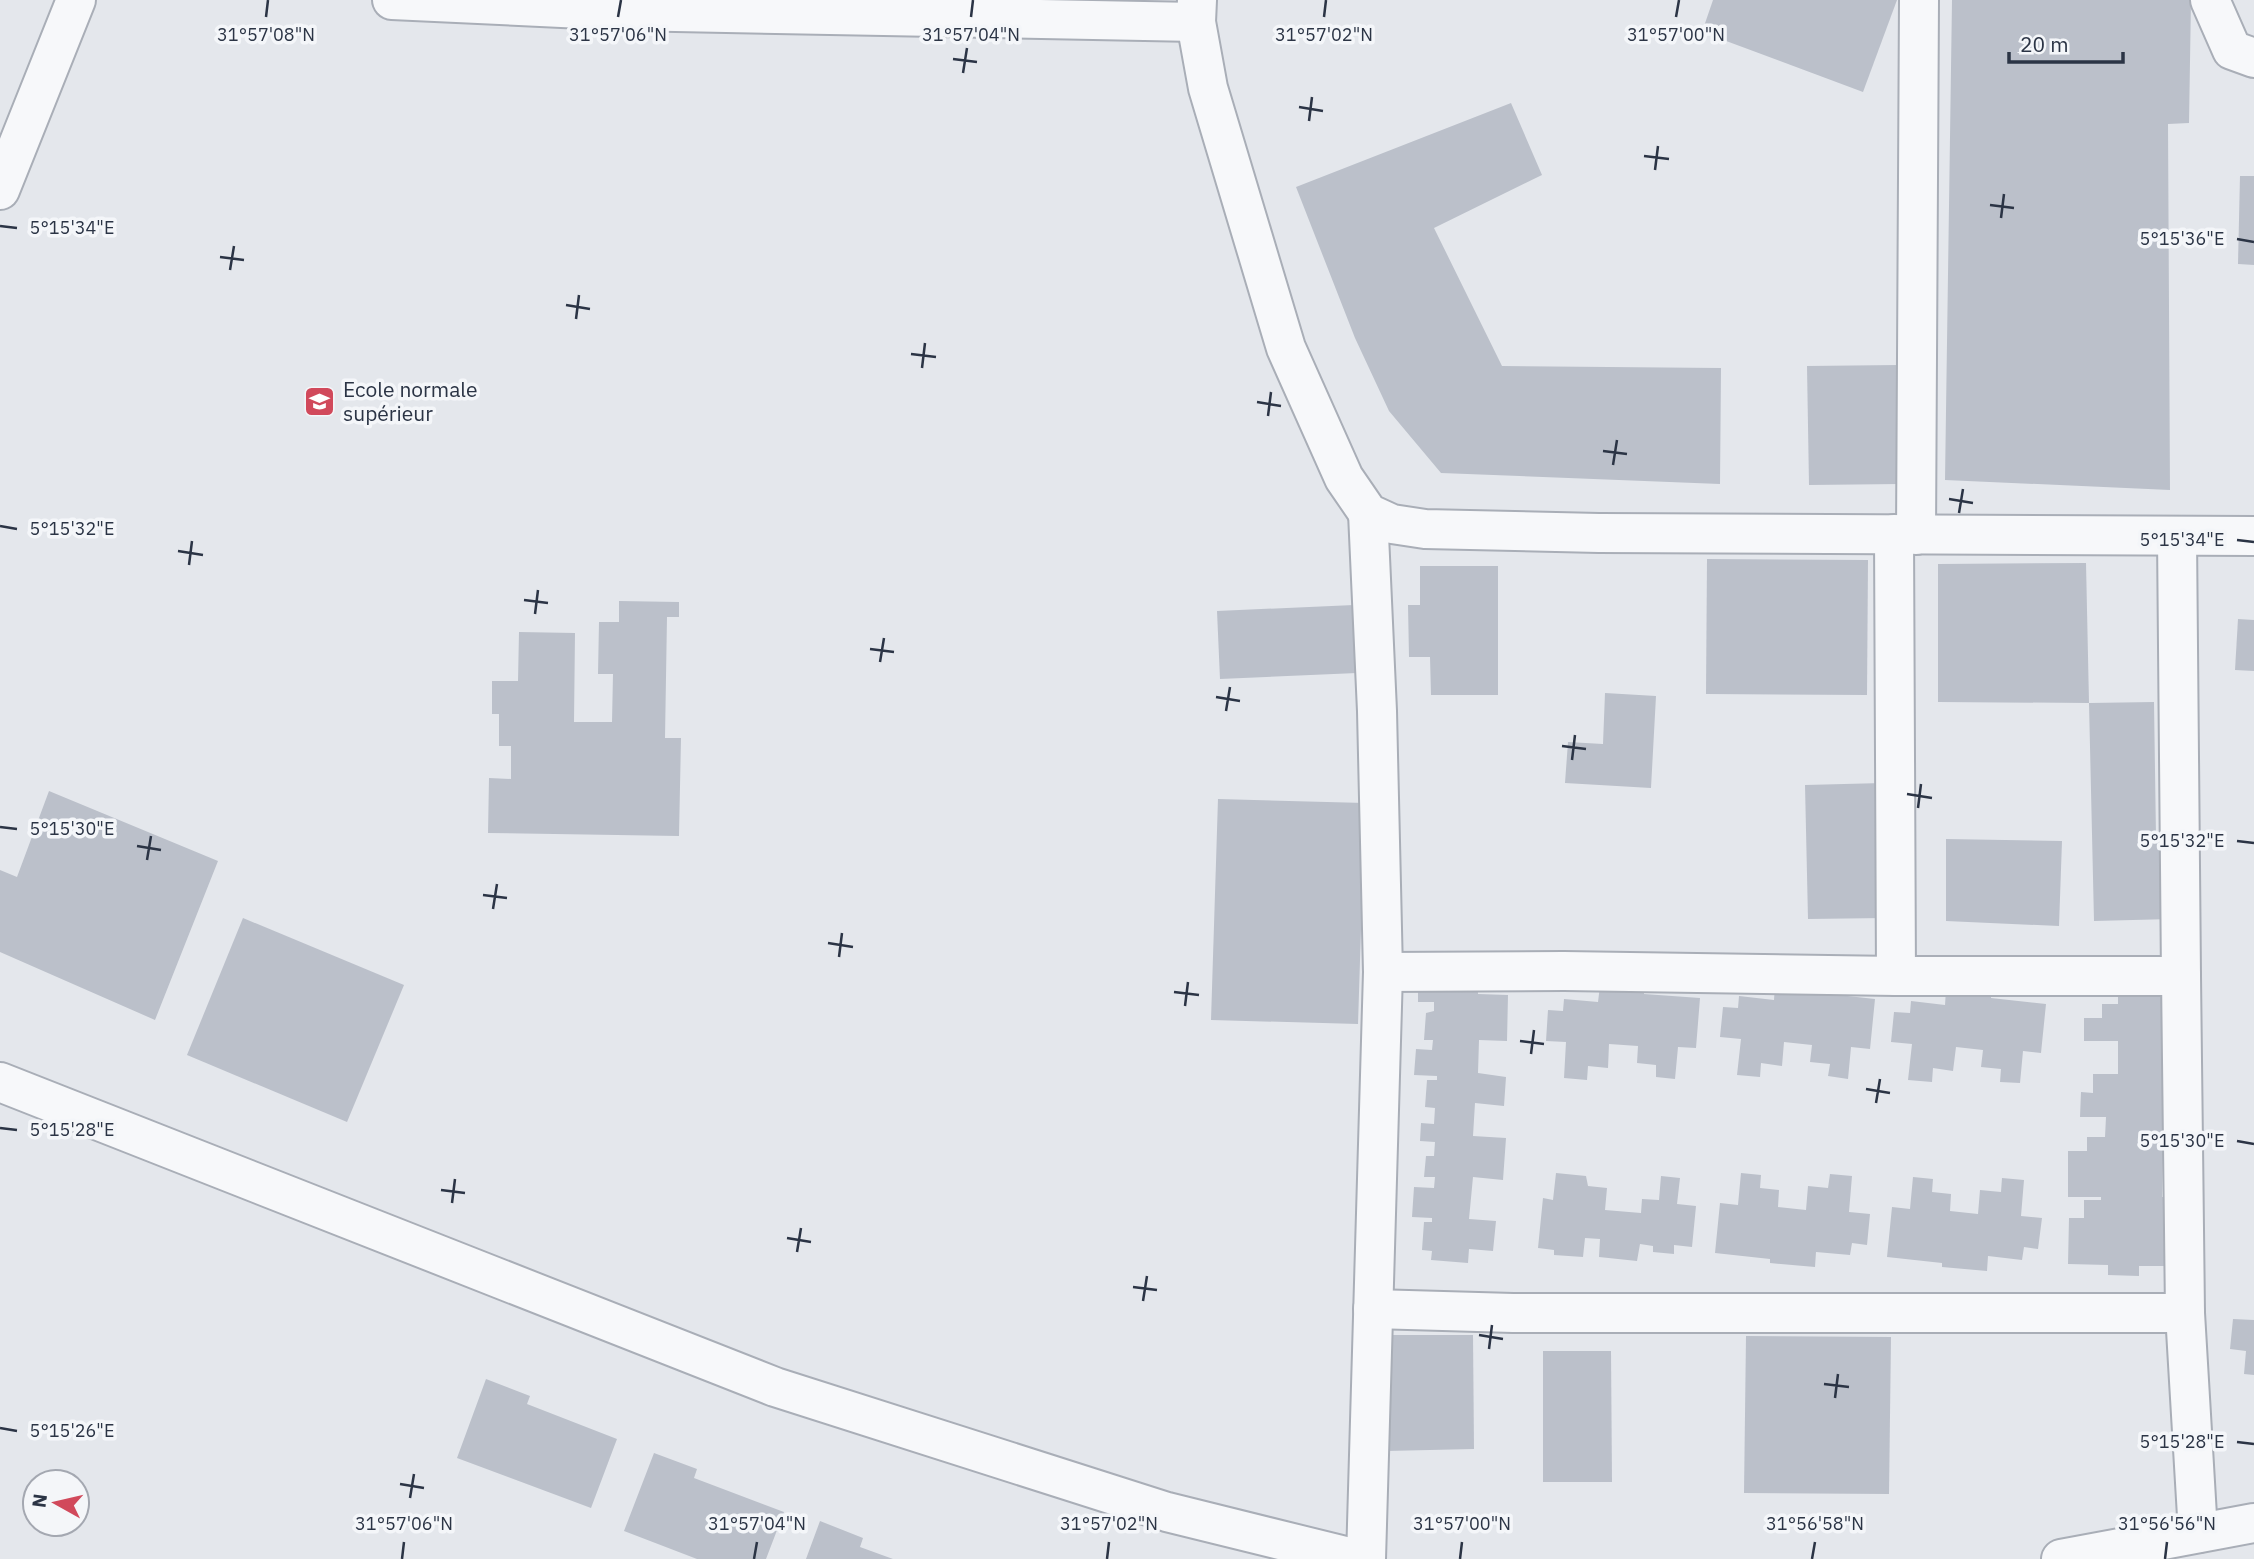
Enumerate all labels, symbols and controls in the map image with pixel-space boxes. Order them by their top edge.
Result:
scale bar [2009,21,2123,65]
text: 31°57'08"N [217,23,315,46]
text: 31°57'06"N [569,23,667,46]
text: 31°57'04"N [922,23,1020,46]
text: 31°57'02"N [1275,23,1373,46]
text: 31°57'00"N [1627,23,1725,46]
text: 20 m [2020,30,2069,58]
text: 5°15'34"E [30,216,114,239]
text: 5°15'36"E [2140,227,2224,250]
place label: Ecole normale supérieur [343,375,478,427]
school or university icon: Ecole normale supérieur [303,385,337,419]
text: 5°15'32"E [30,517,114,540]
text: 5°15'34"E [2140,528,2224,551]
text: 5°15'30"E [30,817,114,840]
text: 5°15'32"E [2140,829,2224,852]
text: 5°15'28"E [30,1118,114,1141]
text: 5°15'30"E [2140,1129,2224,1152]
text: 5°15'26"E [30,1419,114,1442]
text: 5°15'28"E [2140,1430,2224,1453]
north arrow [21,1468,91,1538]
text: N [26,1492,52,1509]
text: 31°57'06"N [355,1512,453,1535]
text: 31°57'04"N [708,1512,806,1535]
text: 31°57'02"N [1060,1512,1158,1535]
text: 31°57'00"N [1413,1512,1511,1535]
text: 31°56'58"N [1766,1512,1864,1535]
text: 31°56'56"N [2118,1512,2216,1535]

